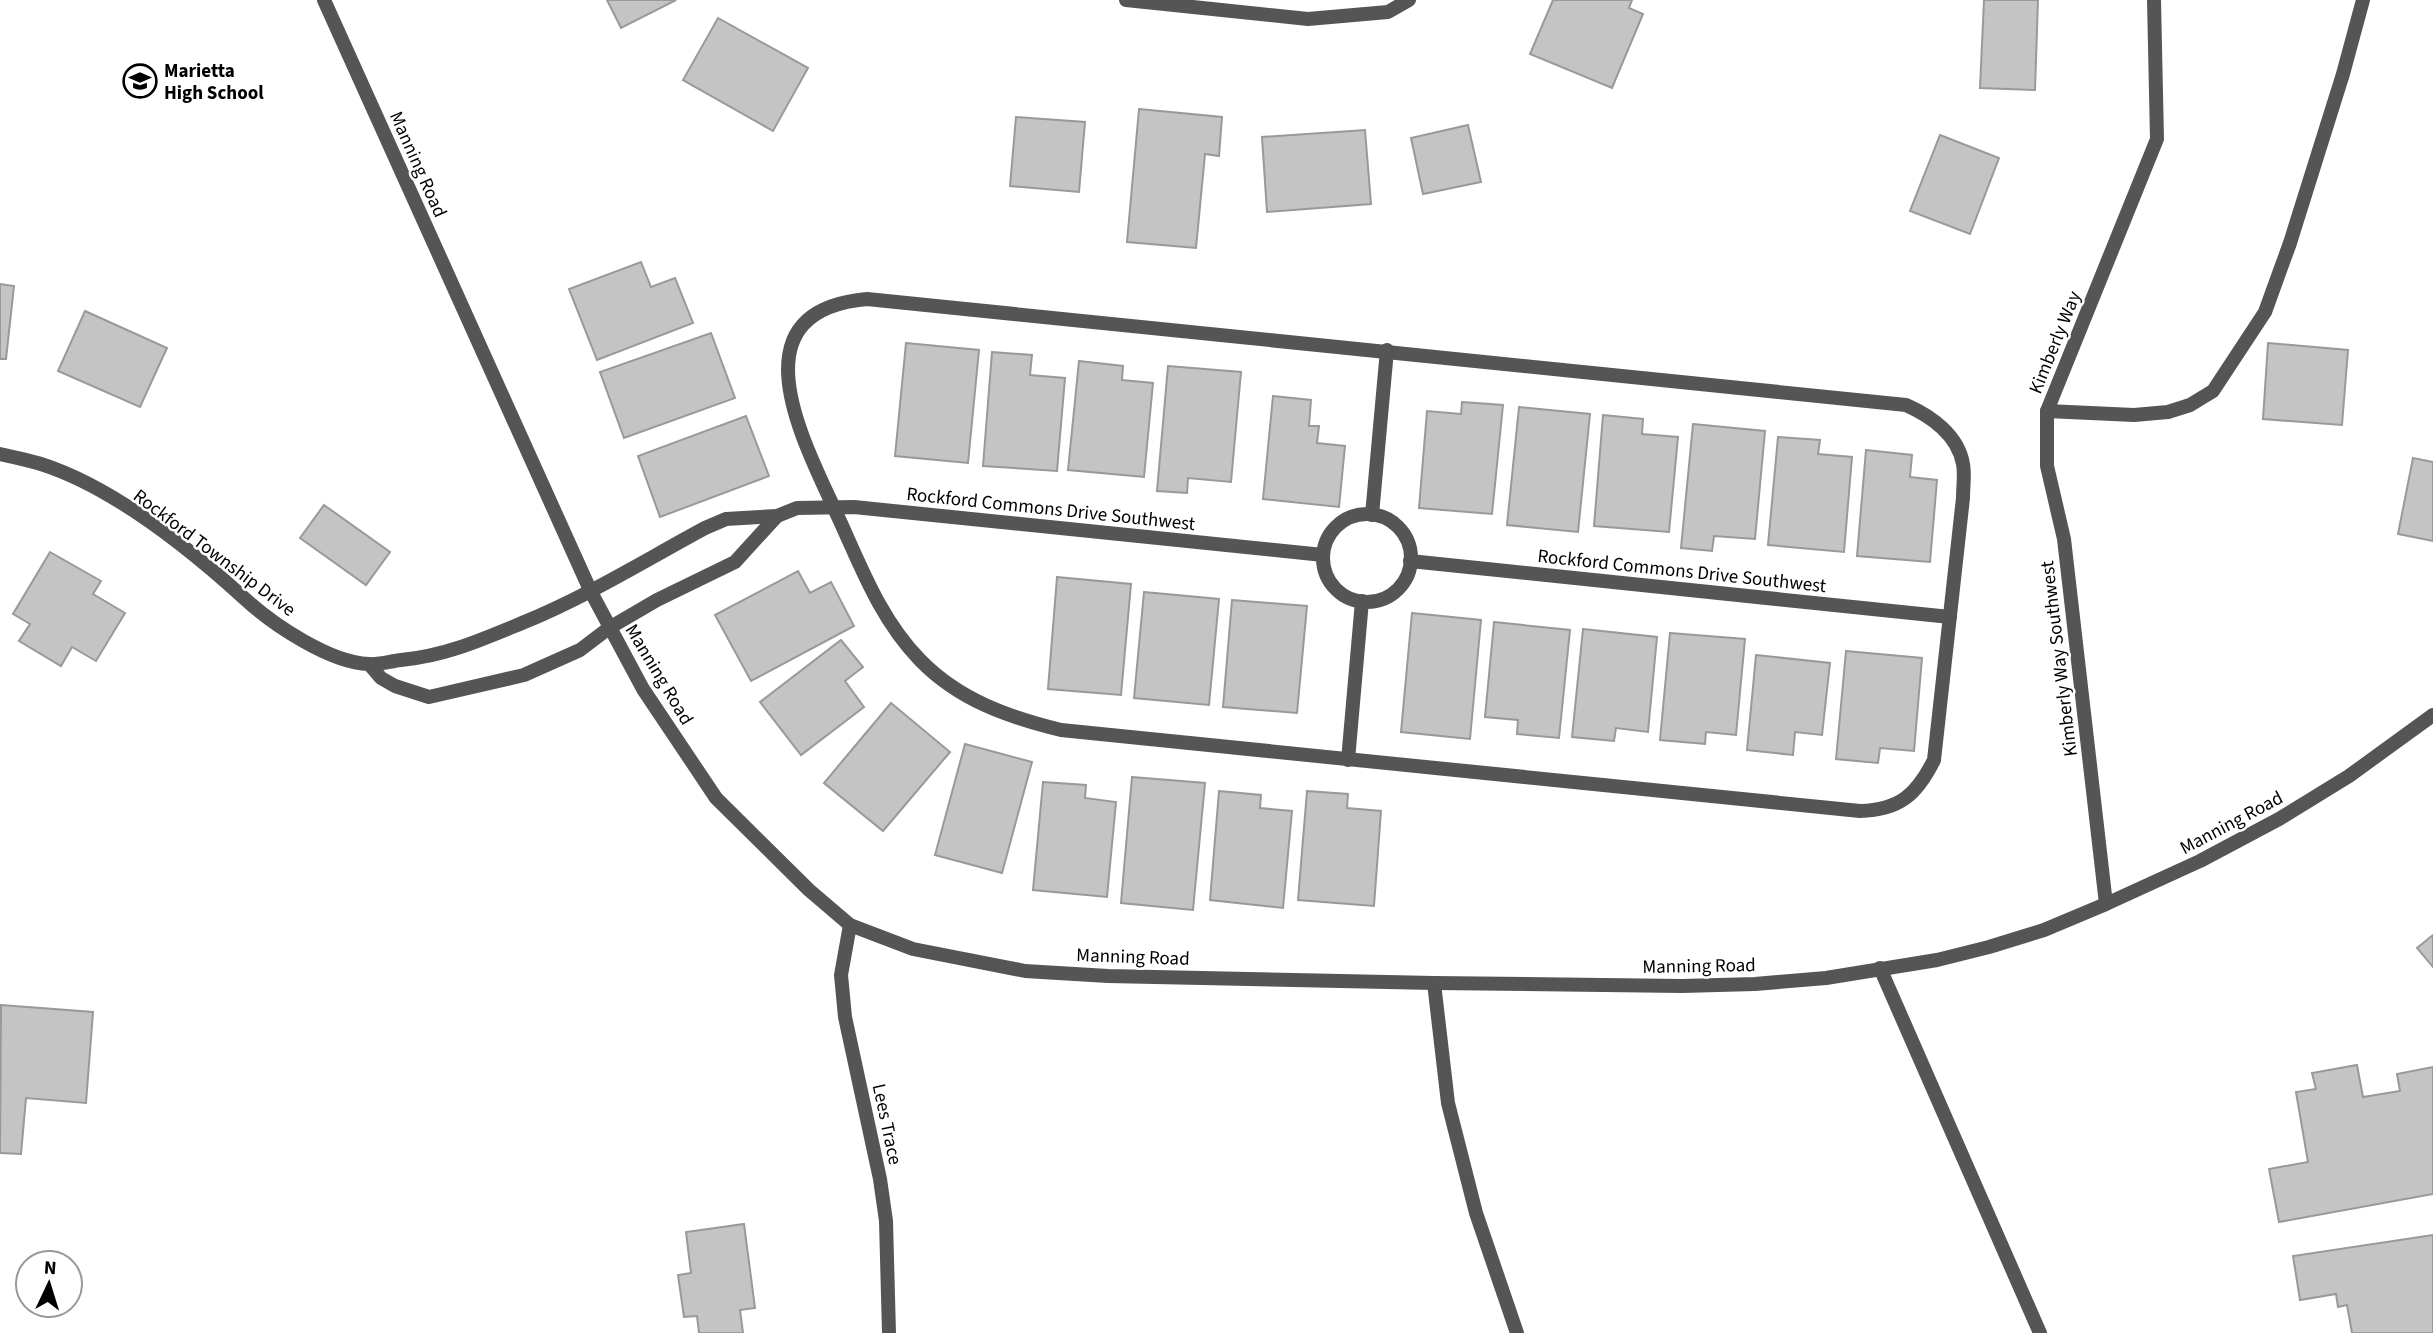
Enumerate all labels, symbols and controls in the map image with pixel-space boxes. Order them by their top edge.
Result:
place label: Marietta High School [164,58,264,107]
school or university icon: Marietta High School [121,62,159,100]
street label: Manning Road [382,107,453,222]
street label: Kimberly Way [2023,287,2088,398]
street label: Rockford Commons Drive Southwest [905,481,1197,538]
street label: Rockford Township Drive [127,483,301,623]
street label: Rockford Commons Drive Southwest [1536,543,1828,600]
street label: Kimberly Way Southwest [2034,559,2085,758]
street label: Manning Road [618,619,699,730]
street label: Manning Road [2175,785,2288,862]
street label: Manning Road [1076,942,1190,973]
street label: Manning Road [1642,952,1756,981]
street label: Lees Trace [865,1081,908,1167]
north arrow [14,1249,84,1319]
text: N [43,1255,57,1282]

